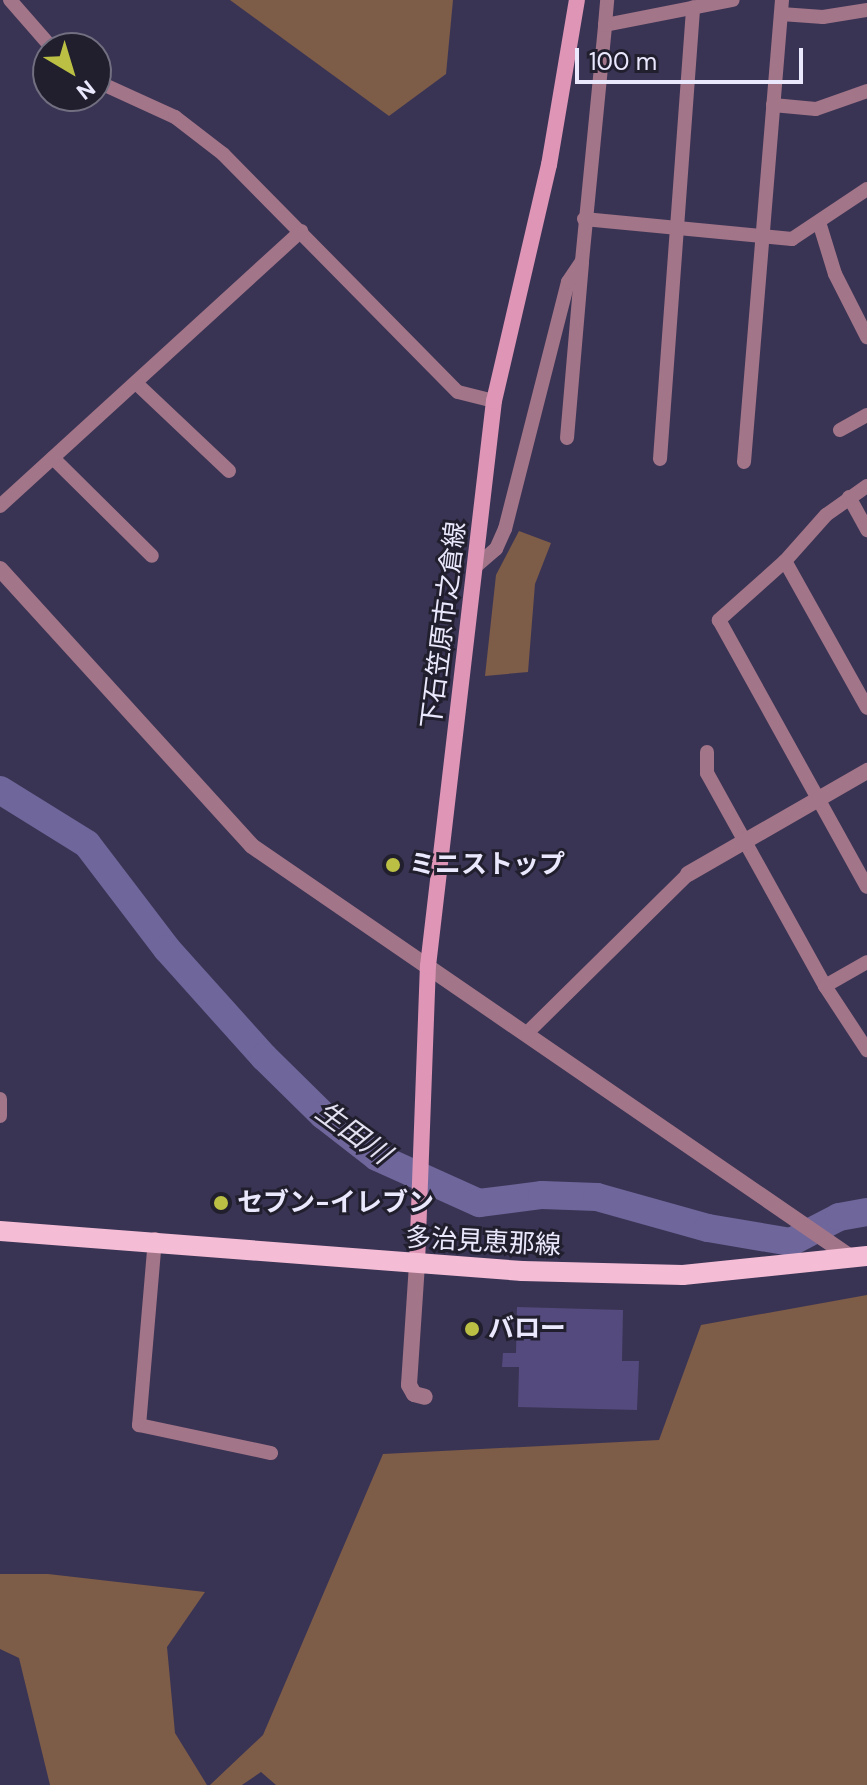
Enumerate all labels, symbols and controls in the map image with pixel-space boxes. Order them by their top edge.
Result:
north arrow [32,32,112,112]
scale bar [579,32,807,82]
text: 100 m [589,46,657,77]
text: N [71,73,101,106]
street label: 下石笠原市之倉線 [416,520,472,730]
place label: ミニストップ [409,849,565,881]
marker: ミニストップ [384,856,402,874]
water label: 生田川 [309,1095,397,1171]
place label: セブン-イレブン [237,1187,434,1219]
marker: セブン-イレブン [212,1194,230,1212]
street label: 多治見恵那線 [404,1222,562,1262]
place label: バロー [488,1313,566,1345]
marker: バロー [463,1320,481,1338]

